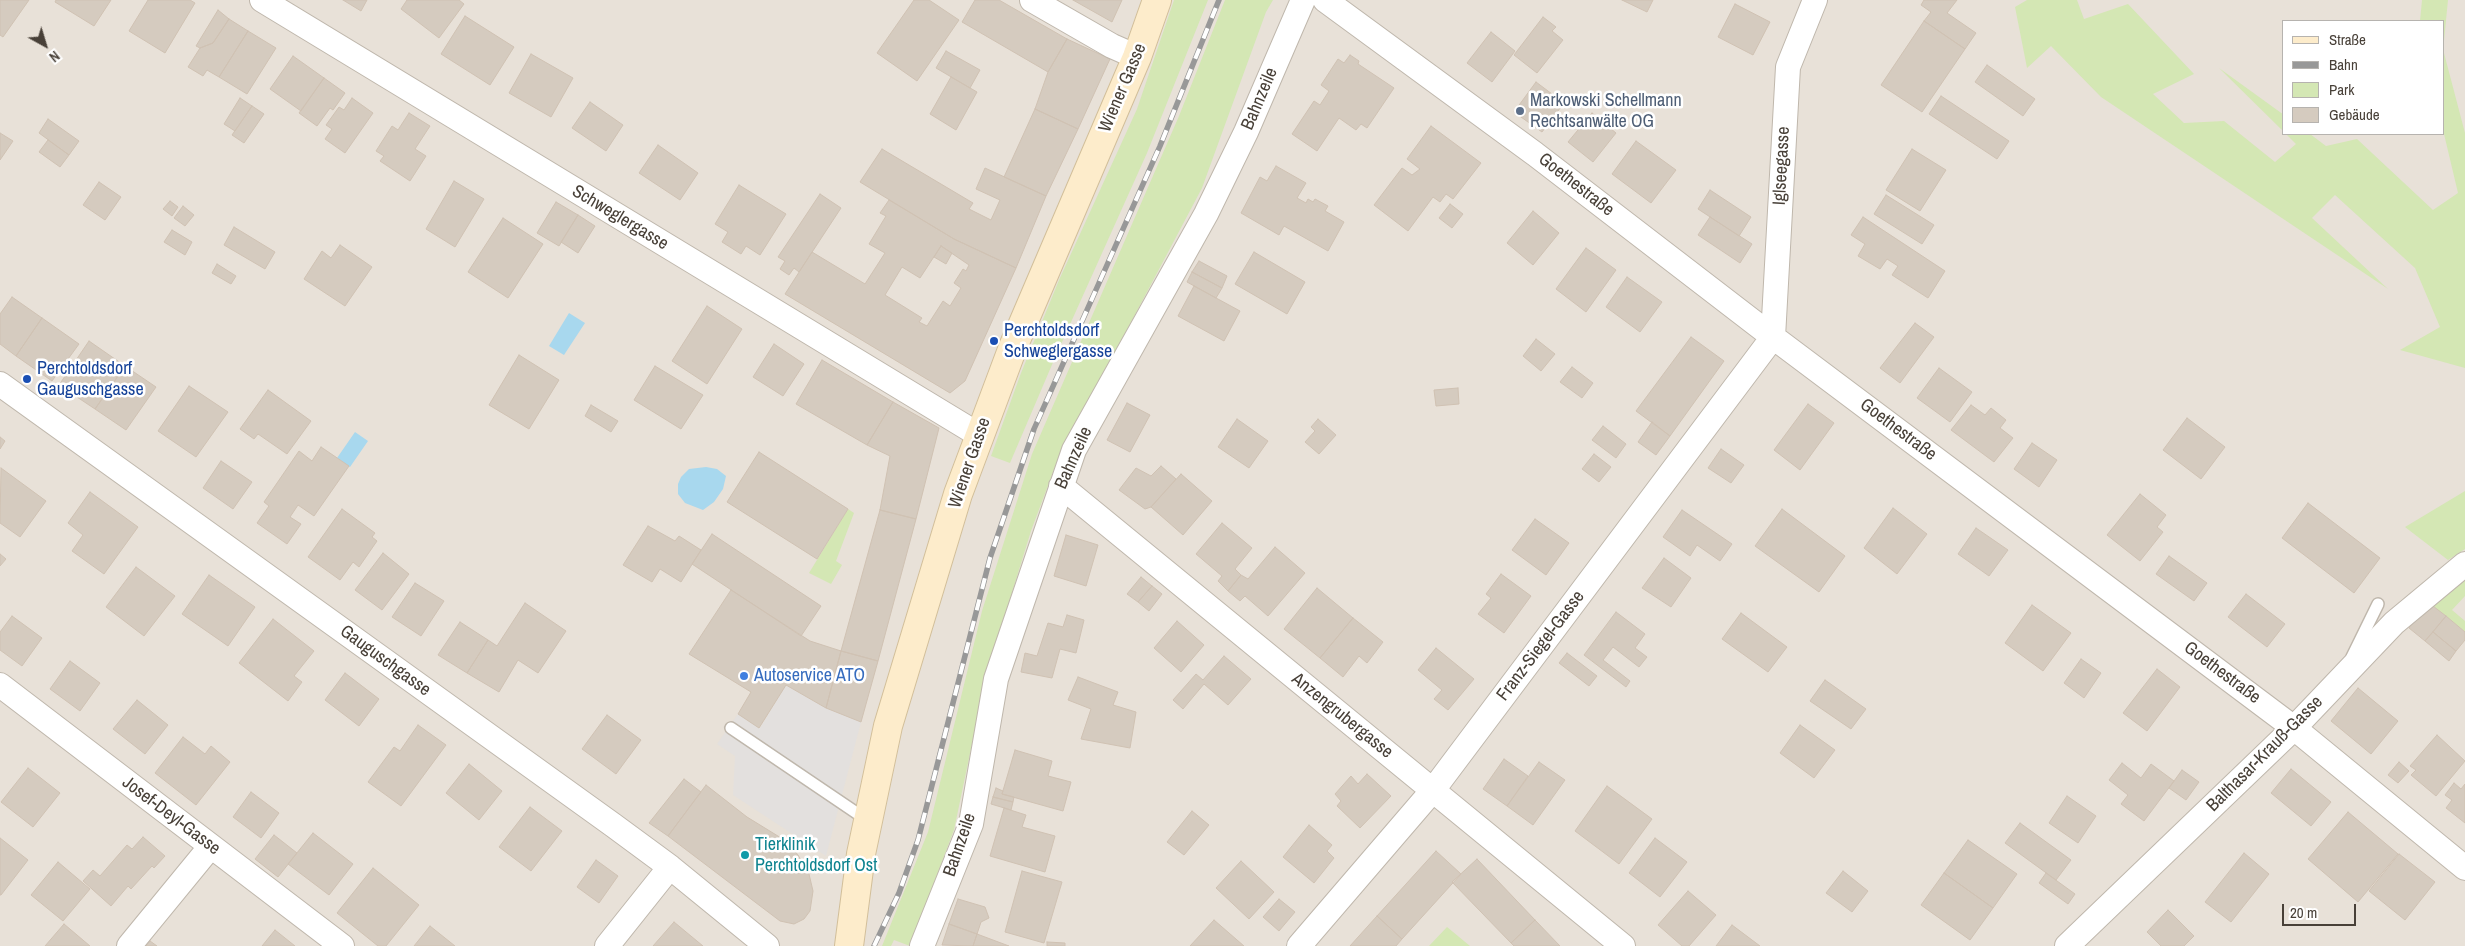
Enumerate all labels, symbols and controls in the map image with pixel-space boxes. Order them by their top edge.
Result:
north arrow [20,20,70,70]
legend [2282,20,2445,135]
text: Straße [2329,29,2366,50]
street label: Wiener Gasse [1095,40,1151,136]
text: N [46,47,63,66]
text: Bahn [2329,54,2358,75]
street label: Bahnzeile [1237,65,1283,133]
text: Park [2329,79,2354,100]
place label: Markowski Schellmann Rechtsanwälte OG [1530,90,1682,132]
text: Gebäude [2329,104,2380,125]
marker: Markowski Schellmann Rechtsanwälte OG [1514,105,1526,117]
street label: Iglseegasse [1769,126,1795,206]
street label: Goethestraße [1534,149,1618,221]
street label: Schweglergasse [568,181,672,255]
place label: Perchtoldsdorf Schweglergasse [1004,320,1112,362]
marker: Perchtoldsdorf Schweglergasse [988,335,1000,347]
place label: Perchtoldsdorf Gauguschgasse [37,358,144,400]
marker: Perchtoldsdorf Gauguschgasse [21,373,33,385]
street label: Goethestraße [1855,394,1941,466]
street label: Wiener Gasse [944,415,996,511]
street label: Bahnzeile [1051,424,1097,492]
street label: Franz-Siegel-Gasse [1493,587,1589,705]
street label: Gauguschgasse [336,621,434,701]
street label: Goethestraße [2179,637,2265,709]
place label: Autoservice ATO [754,665,865,687]
street label: Anzengrubergasse [1287,669,1397,763]
marker: Autoservice ATO [738,670,750,682]
street label: Balthasar-Krauß-Gasse [2203,692,2327,816]
street label: Josef-Deyl-Gasse [118,772,224,860]
street label: Bahnzeile [939,810,981,880]
place label: Tierklinik Perchtoldsdorf Ost [755,834,877,876]
marker: Tierklinik Perchtoldsdorf Ost [739,849,751,861]
scale bar [2285,894,2359,926]
text: 20 m [2290,902,2317,923]

